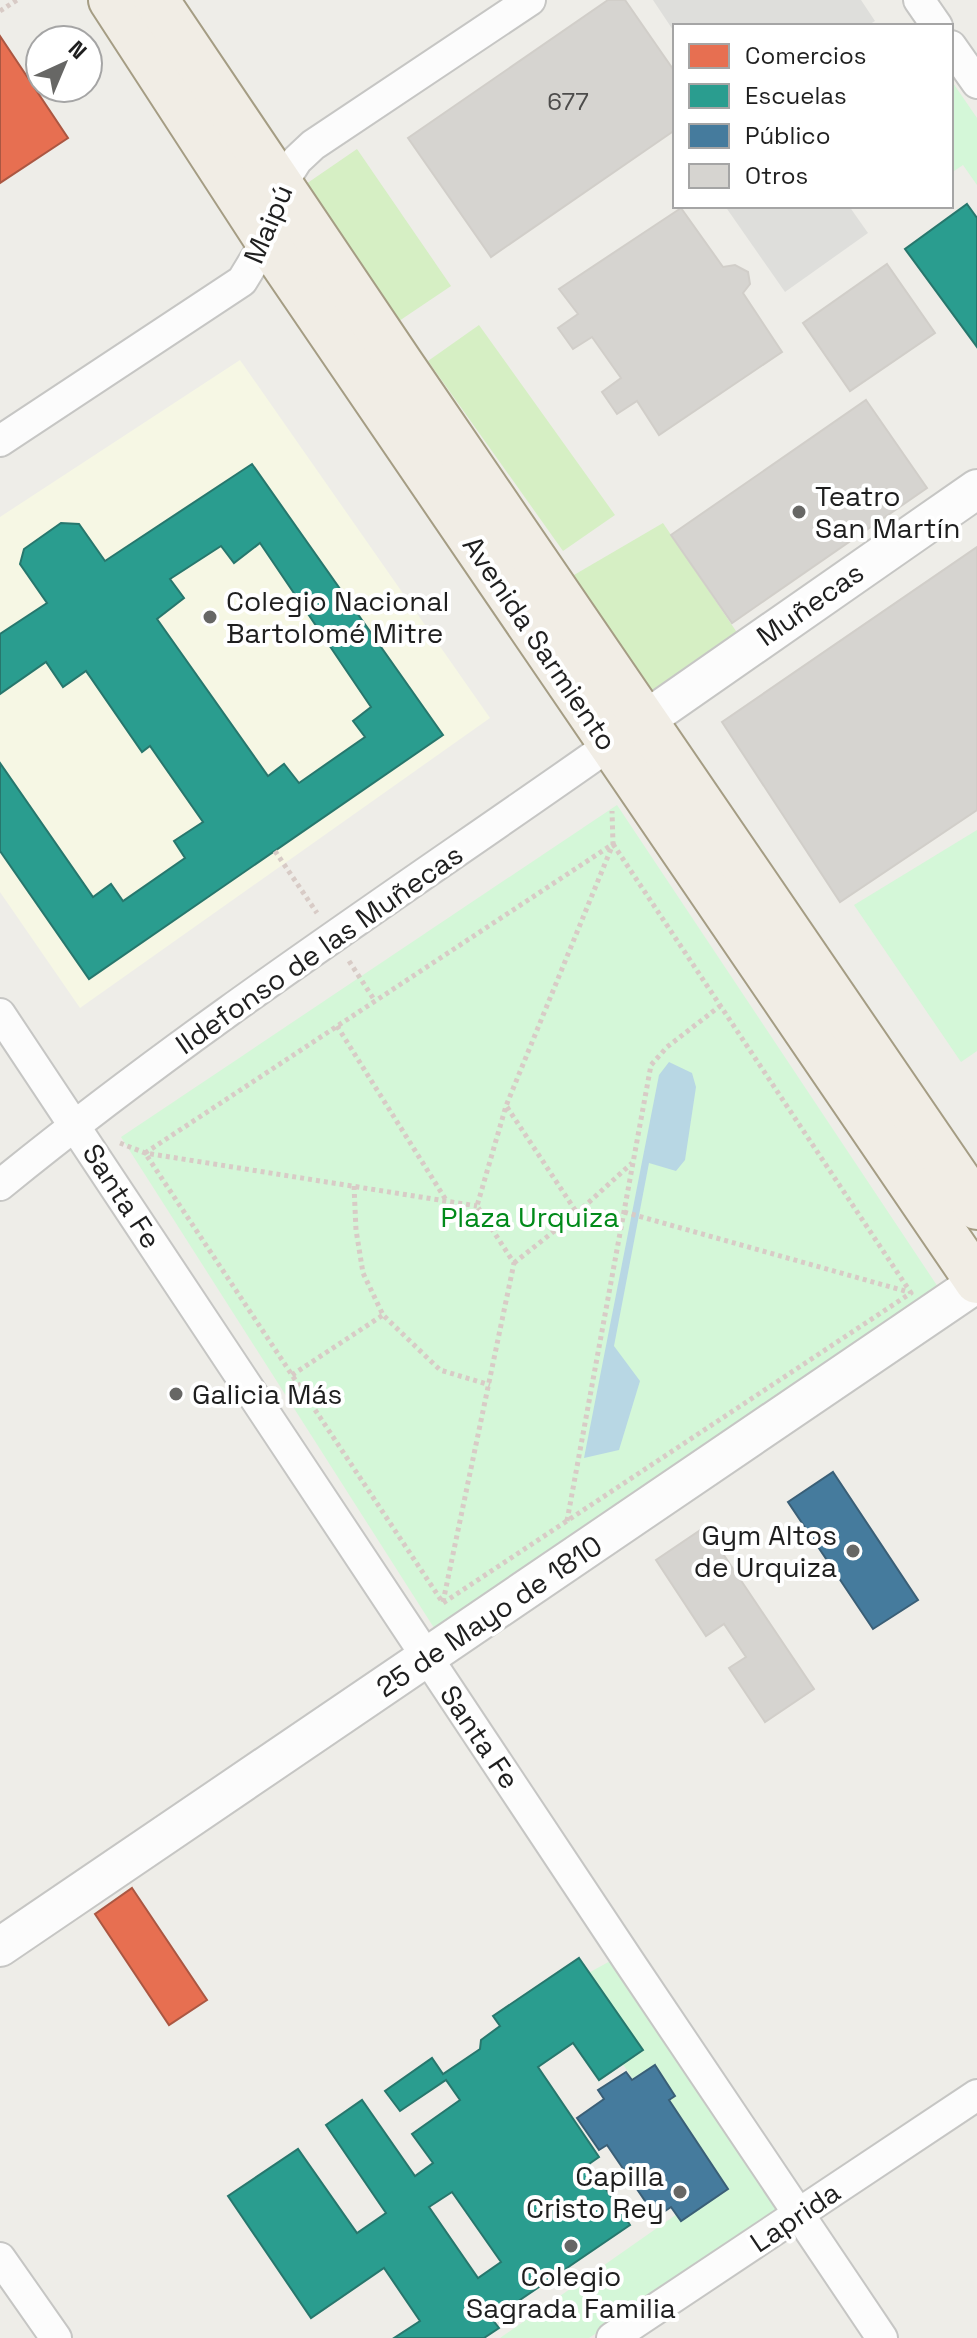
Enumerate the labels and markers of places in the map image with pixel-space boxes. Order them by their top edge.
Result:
place label: Teatro San Martín [815,478,960,546]
marker: Teatro San Martín [790,503,808,521]
place label: Colegio Nacional Bartolomé Mitre [226,583,449,651]
marker: Colegio Nacional Bartolomé Mitre [201,608,219,626]
place label: Galicia Más [192,1376,342,1412]
marker: Galicia Más [167,1385,185,1403]
place label: Gym Altos de Urquiza [694,1517,837,1585]
marker: Gym Altos de Urquiza [844,1542,862,1560]
place label: Capilla Cristo Rey [526,2158,664,2226]
marker: Capilla Cristo Rey [671,2183,689,2201]
marker: Colegio Sagrada Familia [562,2237,580,2255]
place label: Colegio Sagrada Familia [466,2258,676,2326]

